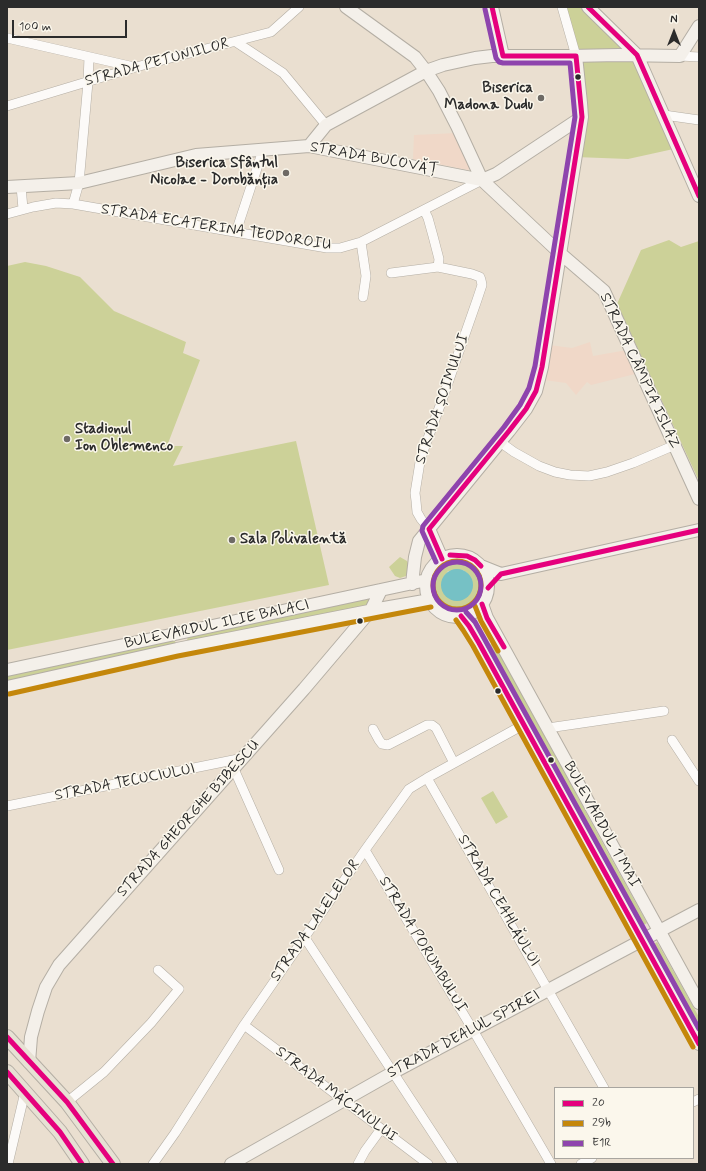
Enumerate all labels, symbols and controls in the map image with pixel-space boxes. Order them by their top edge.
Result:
scale bar [14,12,129,38]
north arrow [654,12,694,52]
text: N [670,13,678,27]
text: 100 m [19,19,51,35]
street label: STRADA PETUNIILOR [83,35,231,91]
unlabelled marker [573,72,583,82]
place label: Biserica Madona Dudu [444,80,533,115]
marker: Biserica Madona Dudu [536,93,546,103]
street label: STRADA BUCOVĂȚ [308,139,440,179]
place label: Biserica Sfântul Nicolae - Dorobănția [150,155,278,190]
marker: Biserica Sfântul Nicolae - Dorobănția [281,168,291,178]
street label: STRADA ECATERINA TEODOROIU [100,201,332,255]
street label: STRADA CÂMPIA ISLAZ [595,290,683,452]
street label: STRADA ȘOIMULUI [412,331,474,467]
place label: Stadionul Ion Oblemenco [75,421,173,456]
marker: Stadionul Ion Oblemenco [62,434,72,444]
place label: Sala Polivalentă [240,531,347,549]
marker: Sala Polivalentă [227,535,237,545]
street label: BULEVARDUL ILIE BALACI [123,597,311,653]
unlabelled marker [355,616,365,626]
unlabelled marker [493,686,503,696]
street label: STRADA GHEORGHE BIBESCU [114,737,264,901]
unlabelled marker [546,755,556,765]
street label: BULEVARDUL 1 MAI [559,759,643,891]
street label: STRADA TECUCIULUI [53,761,197,805]
street label: STRADA CEAHLĂULUI [453,832,543,970]
street label: STRADA LALELELOR [267,857,365,985]
street label: STRADA PORUMBULUI [374,874,470,1016]
street label: STRADA DEALUL SPIREI [385,987,543,1083]
street label: STRADA MĂCINULUI [272,1043,400,1147]
legend [554,1087,694,1159]
text: 20 [592,1095,605,1111]
text: 29b [592,1115,611,1131]
text: E1R [592,1135,611,1151]

